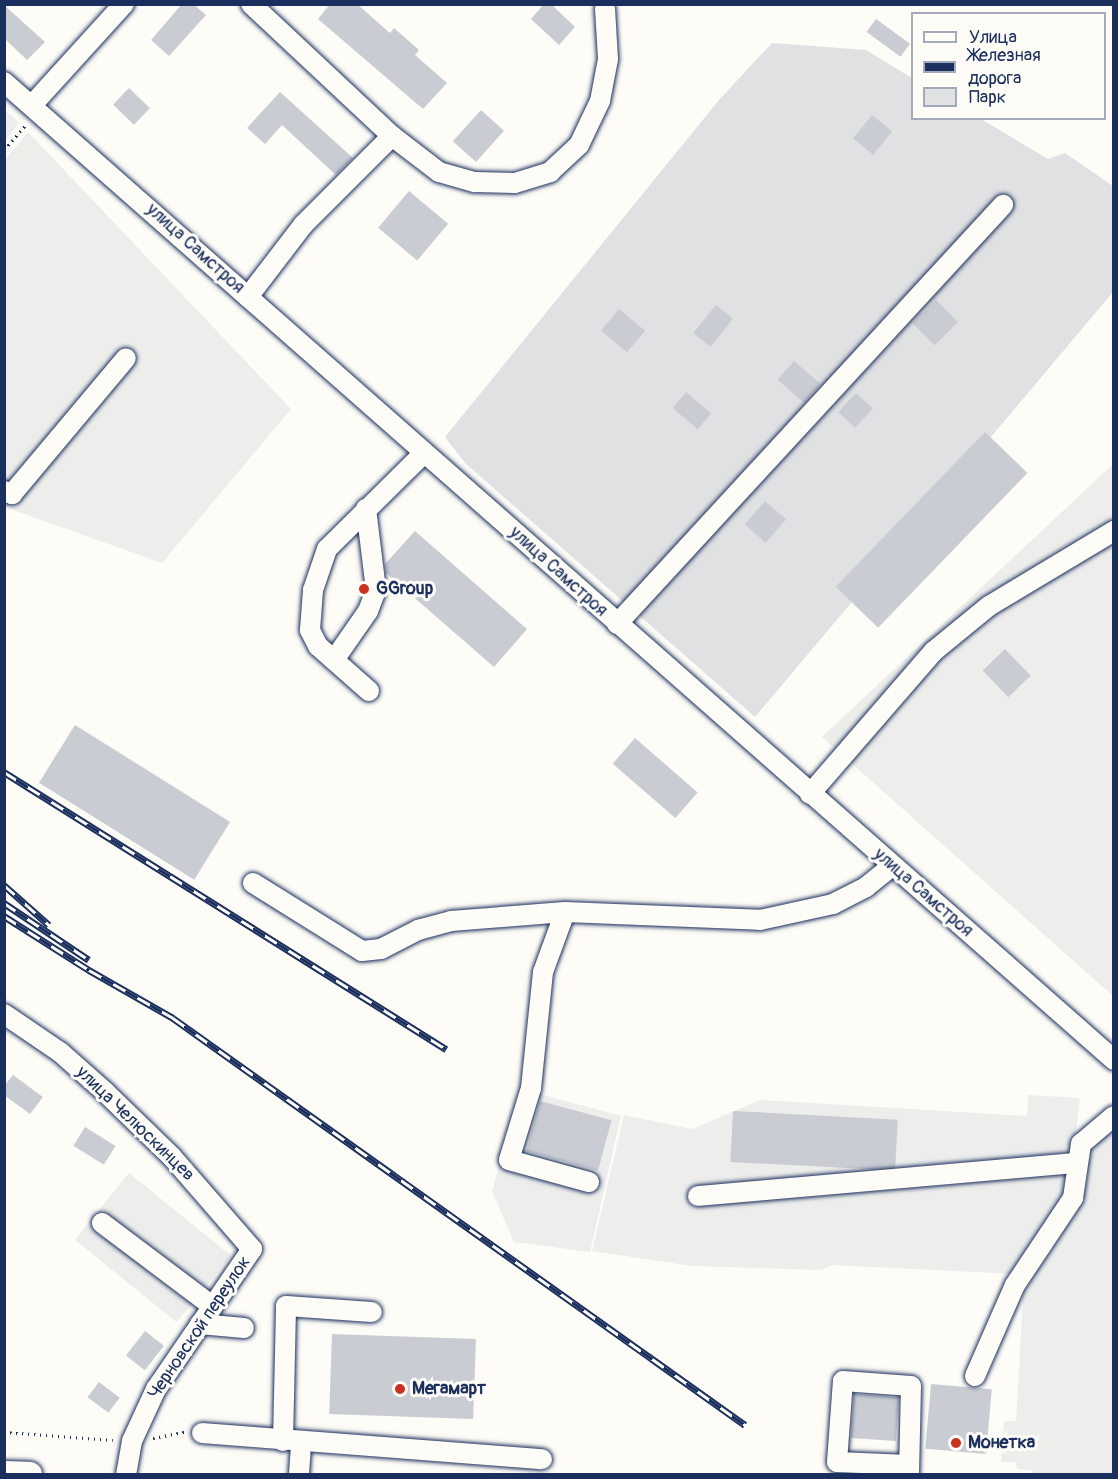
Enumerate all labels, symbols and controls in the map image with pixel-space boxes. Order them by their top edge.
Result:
legend [911,12,1106,120]
text: Улица [969,26,1017,49]
text: Железная дорога [968,44,1041,90]
text: Парк [969,86,1006,109]
street label: улица Самстроя [142,199,248,299]
street label: улица Самстроя [505,522,611,622]
place label: GGroup [376,578,433,600]
marker: GGroup [357,582,371,596]
street label: улица Самстроя [869,844,977,942]
street label: улица Челюскинцев [71,1062,199,1186]
street label: Черновской переулок [144,1252,256,1404]
place label: Мегамарт [412,1378,486,1400]
marker: Мегамарт [393,1382,407,1396]
place label: Монетка [968,1432,1035,1454]
marker: Монетка [949,1436,963,1450]

